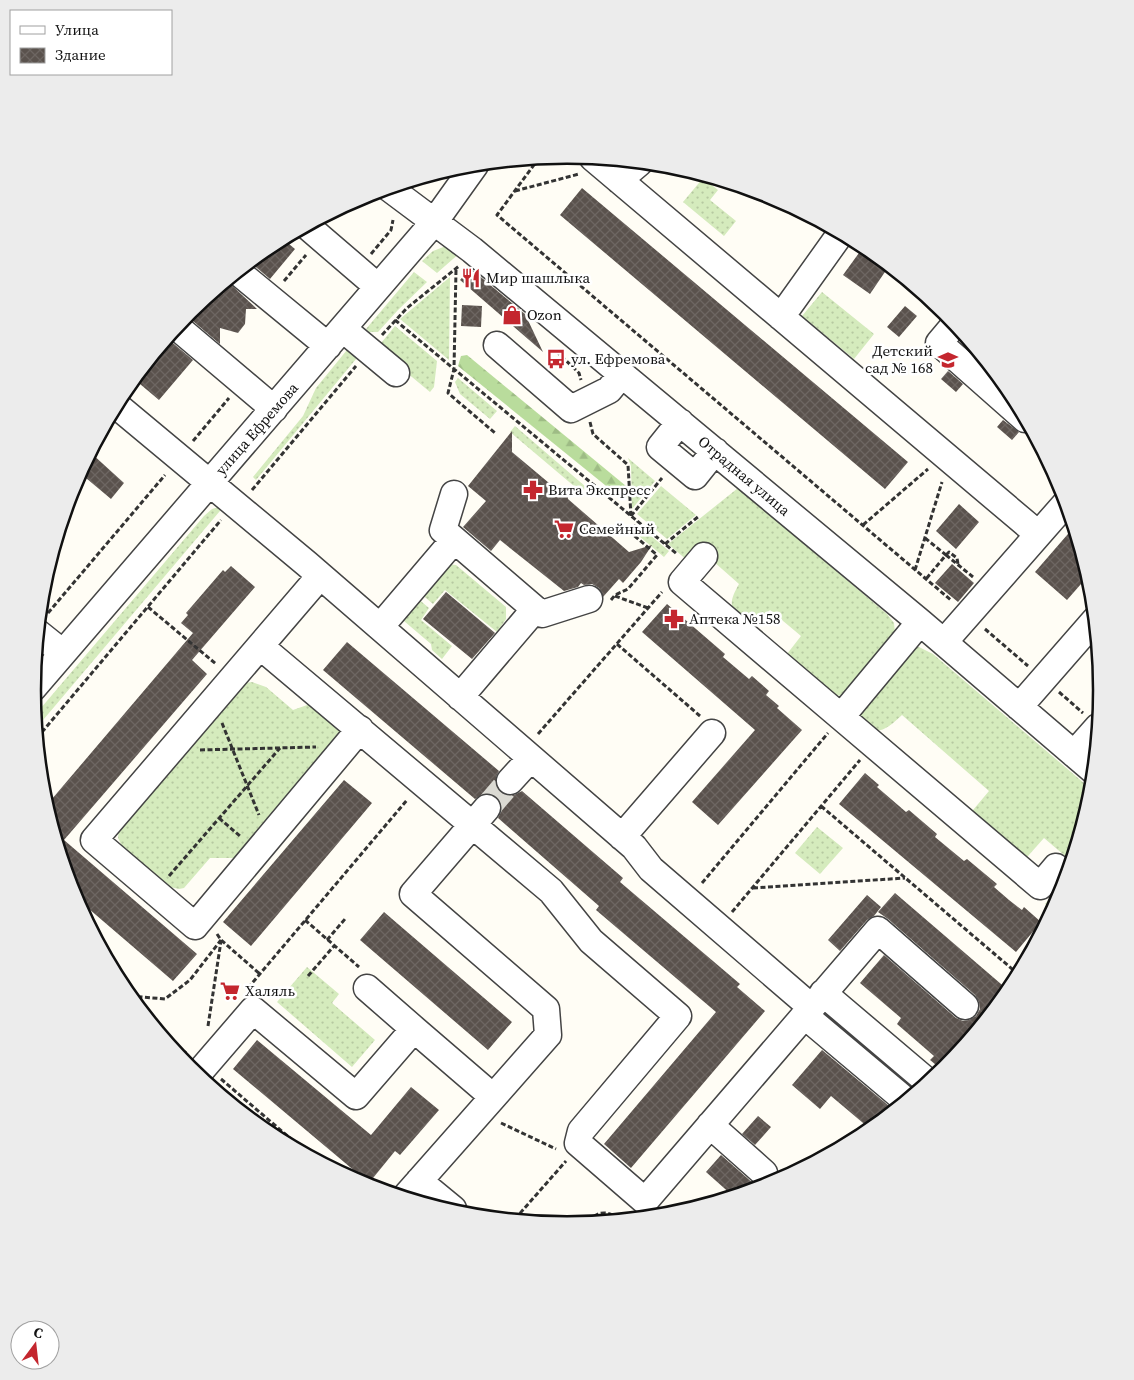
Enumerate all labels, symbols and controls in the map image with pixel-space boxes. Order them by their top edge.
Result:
legend [10,10,172,75]
text: Улица [55,19,99,40]
text: Здание [55,44,106,65]
restaurant icon: Мир шашлыка [460,267,482,289]
place label: Мир шашлыка [486,267,590,288]
shop icon: Ozon [501,304,523,326]
place label: Ozon [527,304,562,325]
place label: Детский сад № 168 [865,340,933,378]
bus stop icon: ул. Ефремова [545,348,567,370]
place label: ул. Ефремова [571,348,666,369]
school or university icon: Детский сад № 168 [937,349,959,371]
street label: улица Ефремова [210,378,303,480]
street label: Отрадная улица [694,431,795,521]
pharmacy icon: Вита Экспресс [522,479,544,501]
place label: Вита Экспресс [548,479,651,500]
supermarket icon: Семейный [553,518,575,540]
place label: Семейный [579,518,655,539]
pharmacy icon: Аптека №158 [663,608,685,630]
place label: Аптека №158 [689,608,781,629]
supermarket icon: Халяль [219,980,241,1002]
place label: Халяль [245,980,295,1001]
north arrow [10,1320,60,1370]
text: С [32,1322,45,1343]

